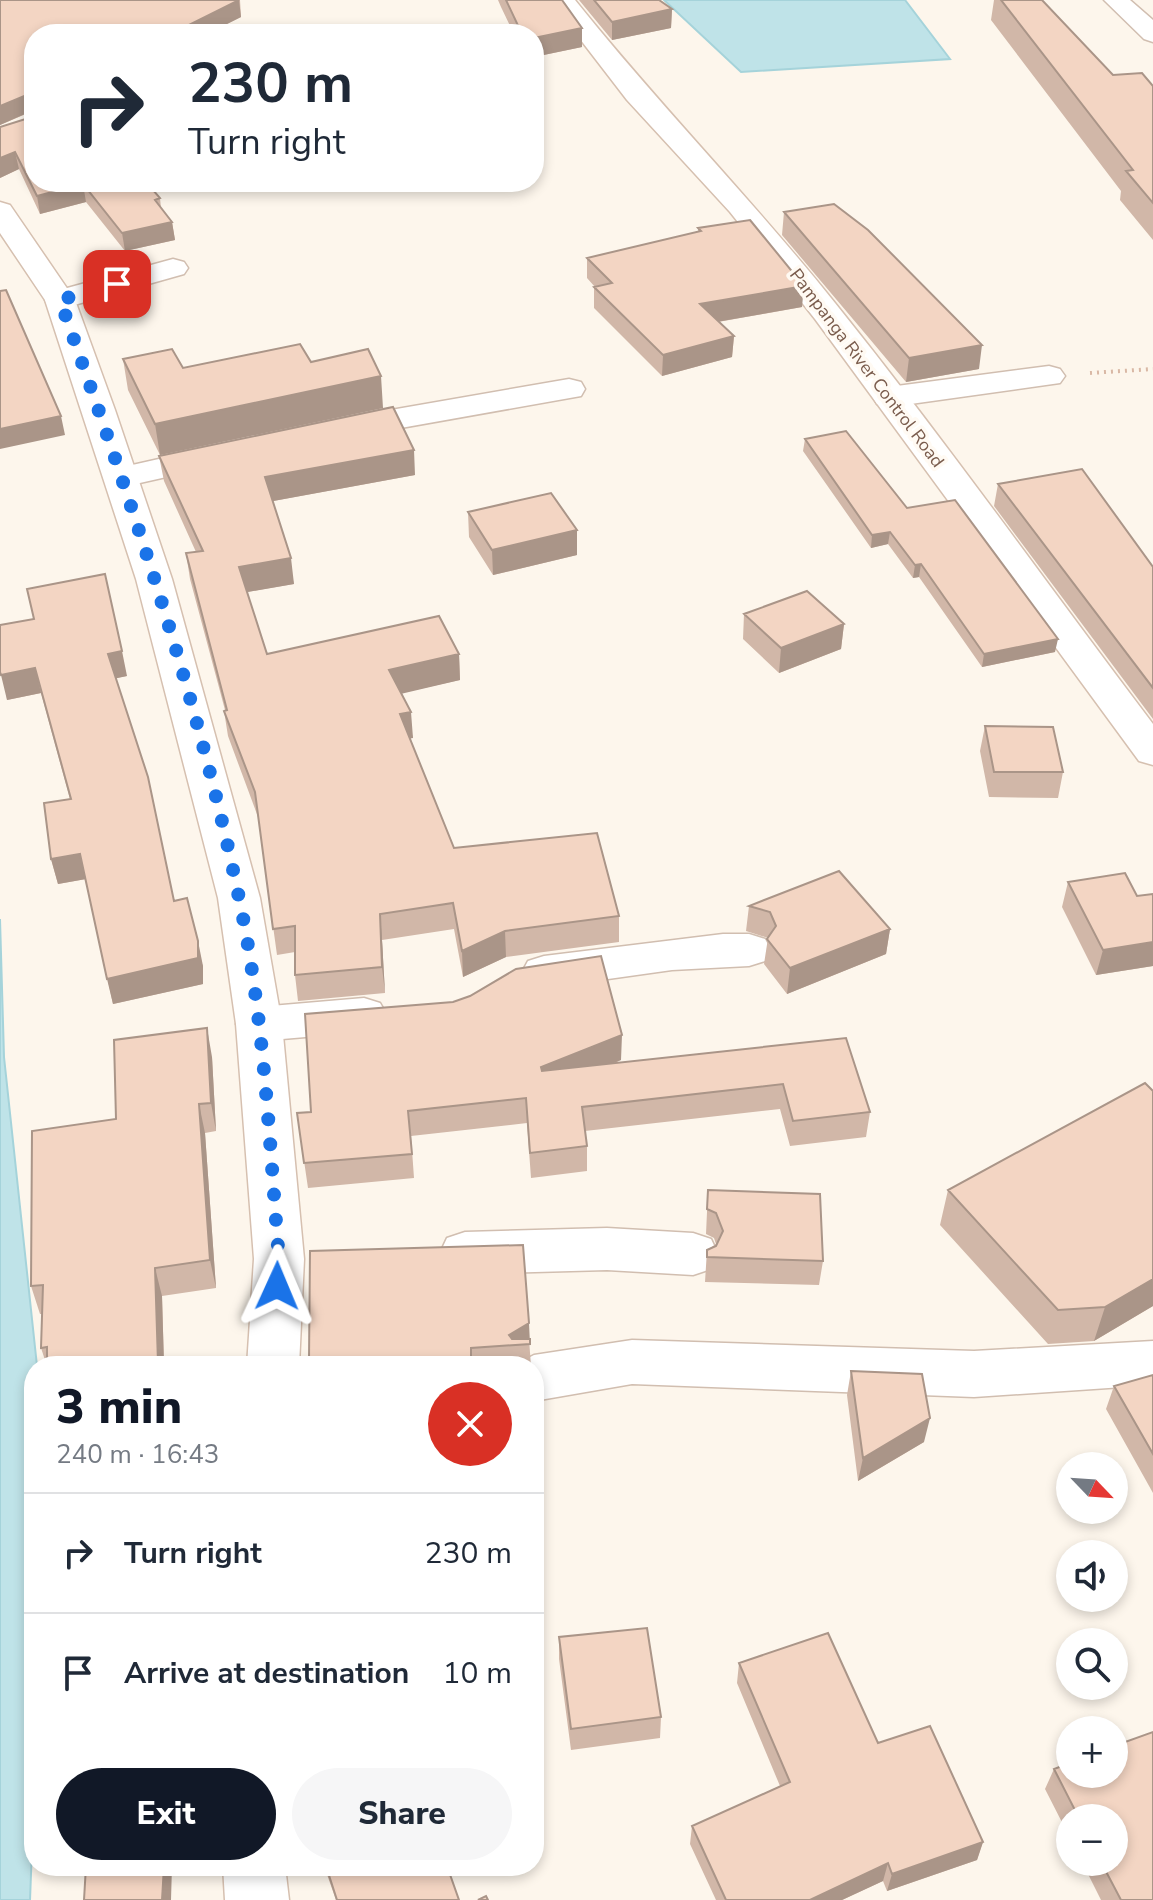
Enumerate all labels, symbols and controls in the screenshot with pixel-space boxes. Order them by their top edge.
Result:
text: 230 m [188,45,353,122]
icon: right [56,56,160,160]
text: Turn right [188,118,345,167]
pin [83,250,151,318]
icon: arrive [95,262,139,306]
street label: Pampanga River Control Road [784,264,950,472]
position arrow [235,1244,319,1328]
text: 3 min [56,1374,182,1440]
button: close [428,1382,512,1466]
text: 240 m · 16:43 [56,1437,219,1472]
north arrow [1056,1452,1128,1524]
map controls [1056,1452,1128,1876]
icon: right [56,1531,100,1575]
text: Turn right [124,1533,262,1574]
text: 230 m [425,1533,512,1574]
button: sound [1056,1540,1128,1612]
button: search [1056,1628,1128,1700]
icon: arrive [56,1651,100,1695]
text: Arrive at destination [124,1653,409,1694]
text: 10 m [443,1653,512,1694]
button: + [1056,1716,1128,1788]
button: Exit [56,1768,276,1860]
button: Share [292,1768,512,1860]
button: − [1056,1804,1128,1876]

